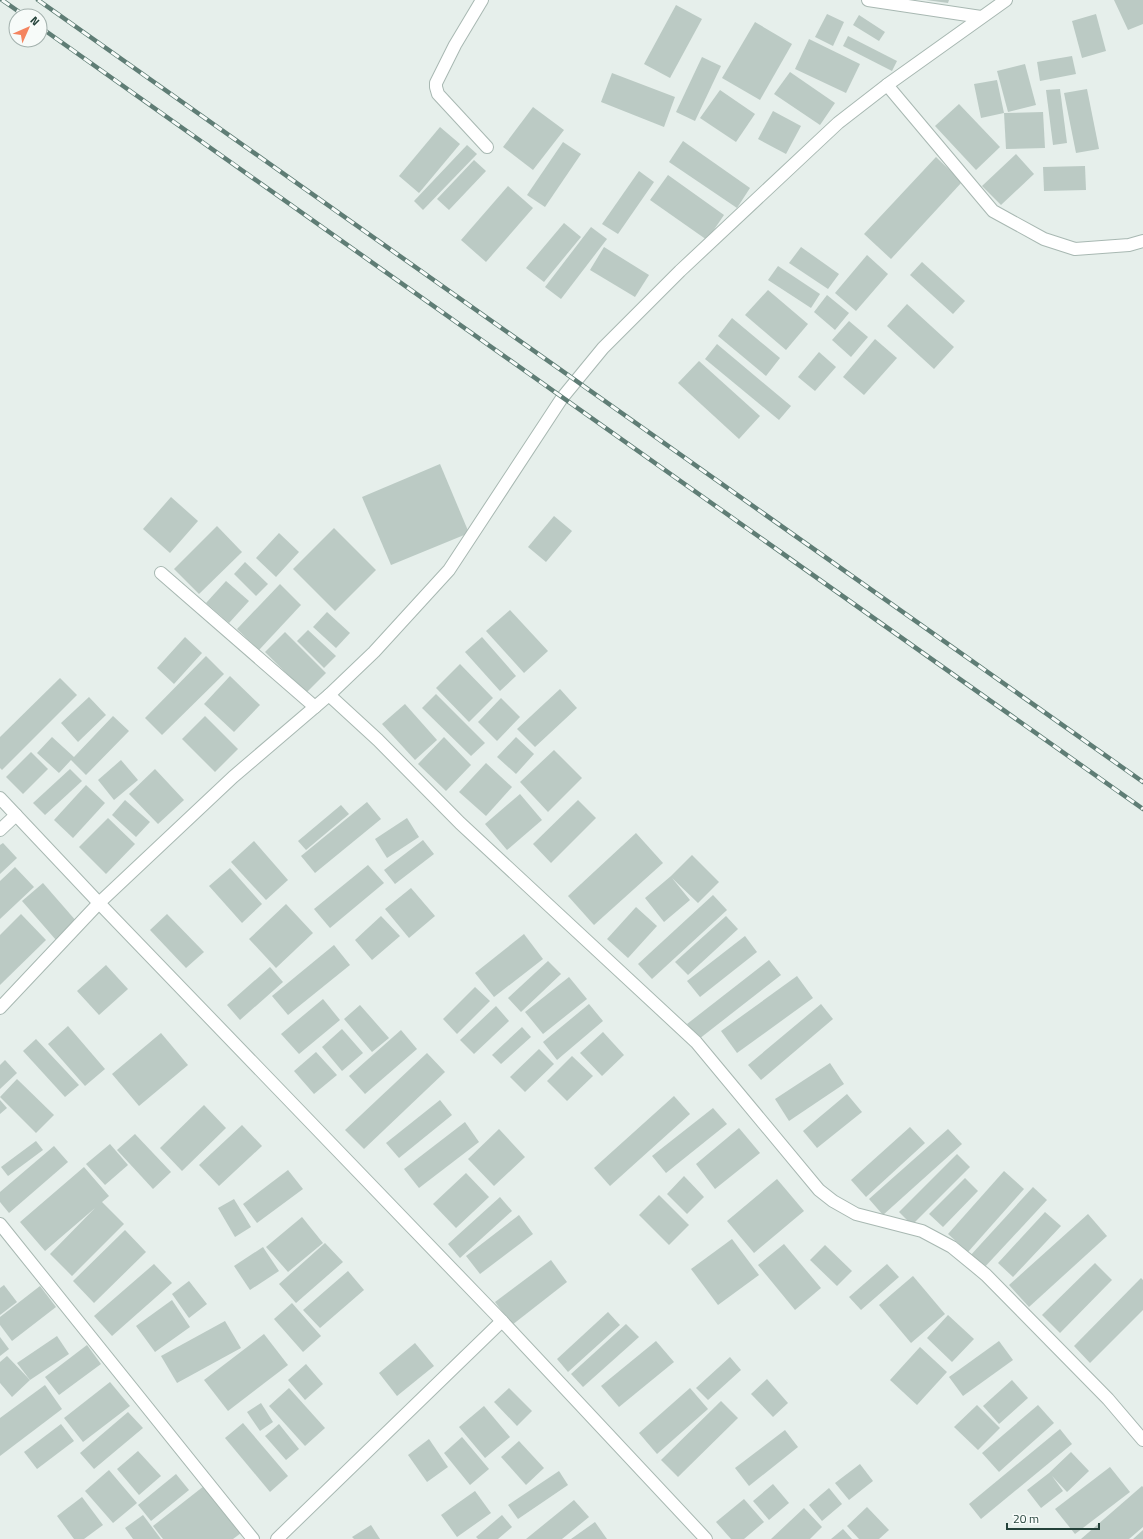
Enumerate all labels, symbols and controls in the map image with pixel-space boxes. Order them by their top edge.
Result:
north arrow [8,8,48,48]
text: N [27,13,43,29]
scale bar [1007,1505,1099,1531]
text: 20 m [1013,1509,1039,1528]

